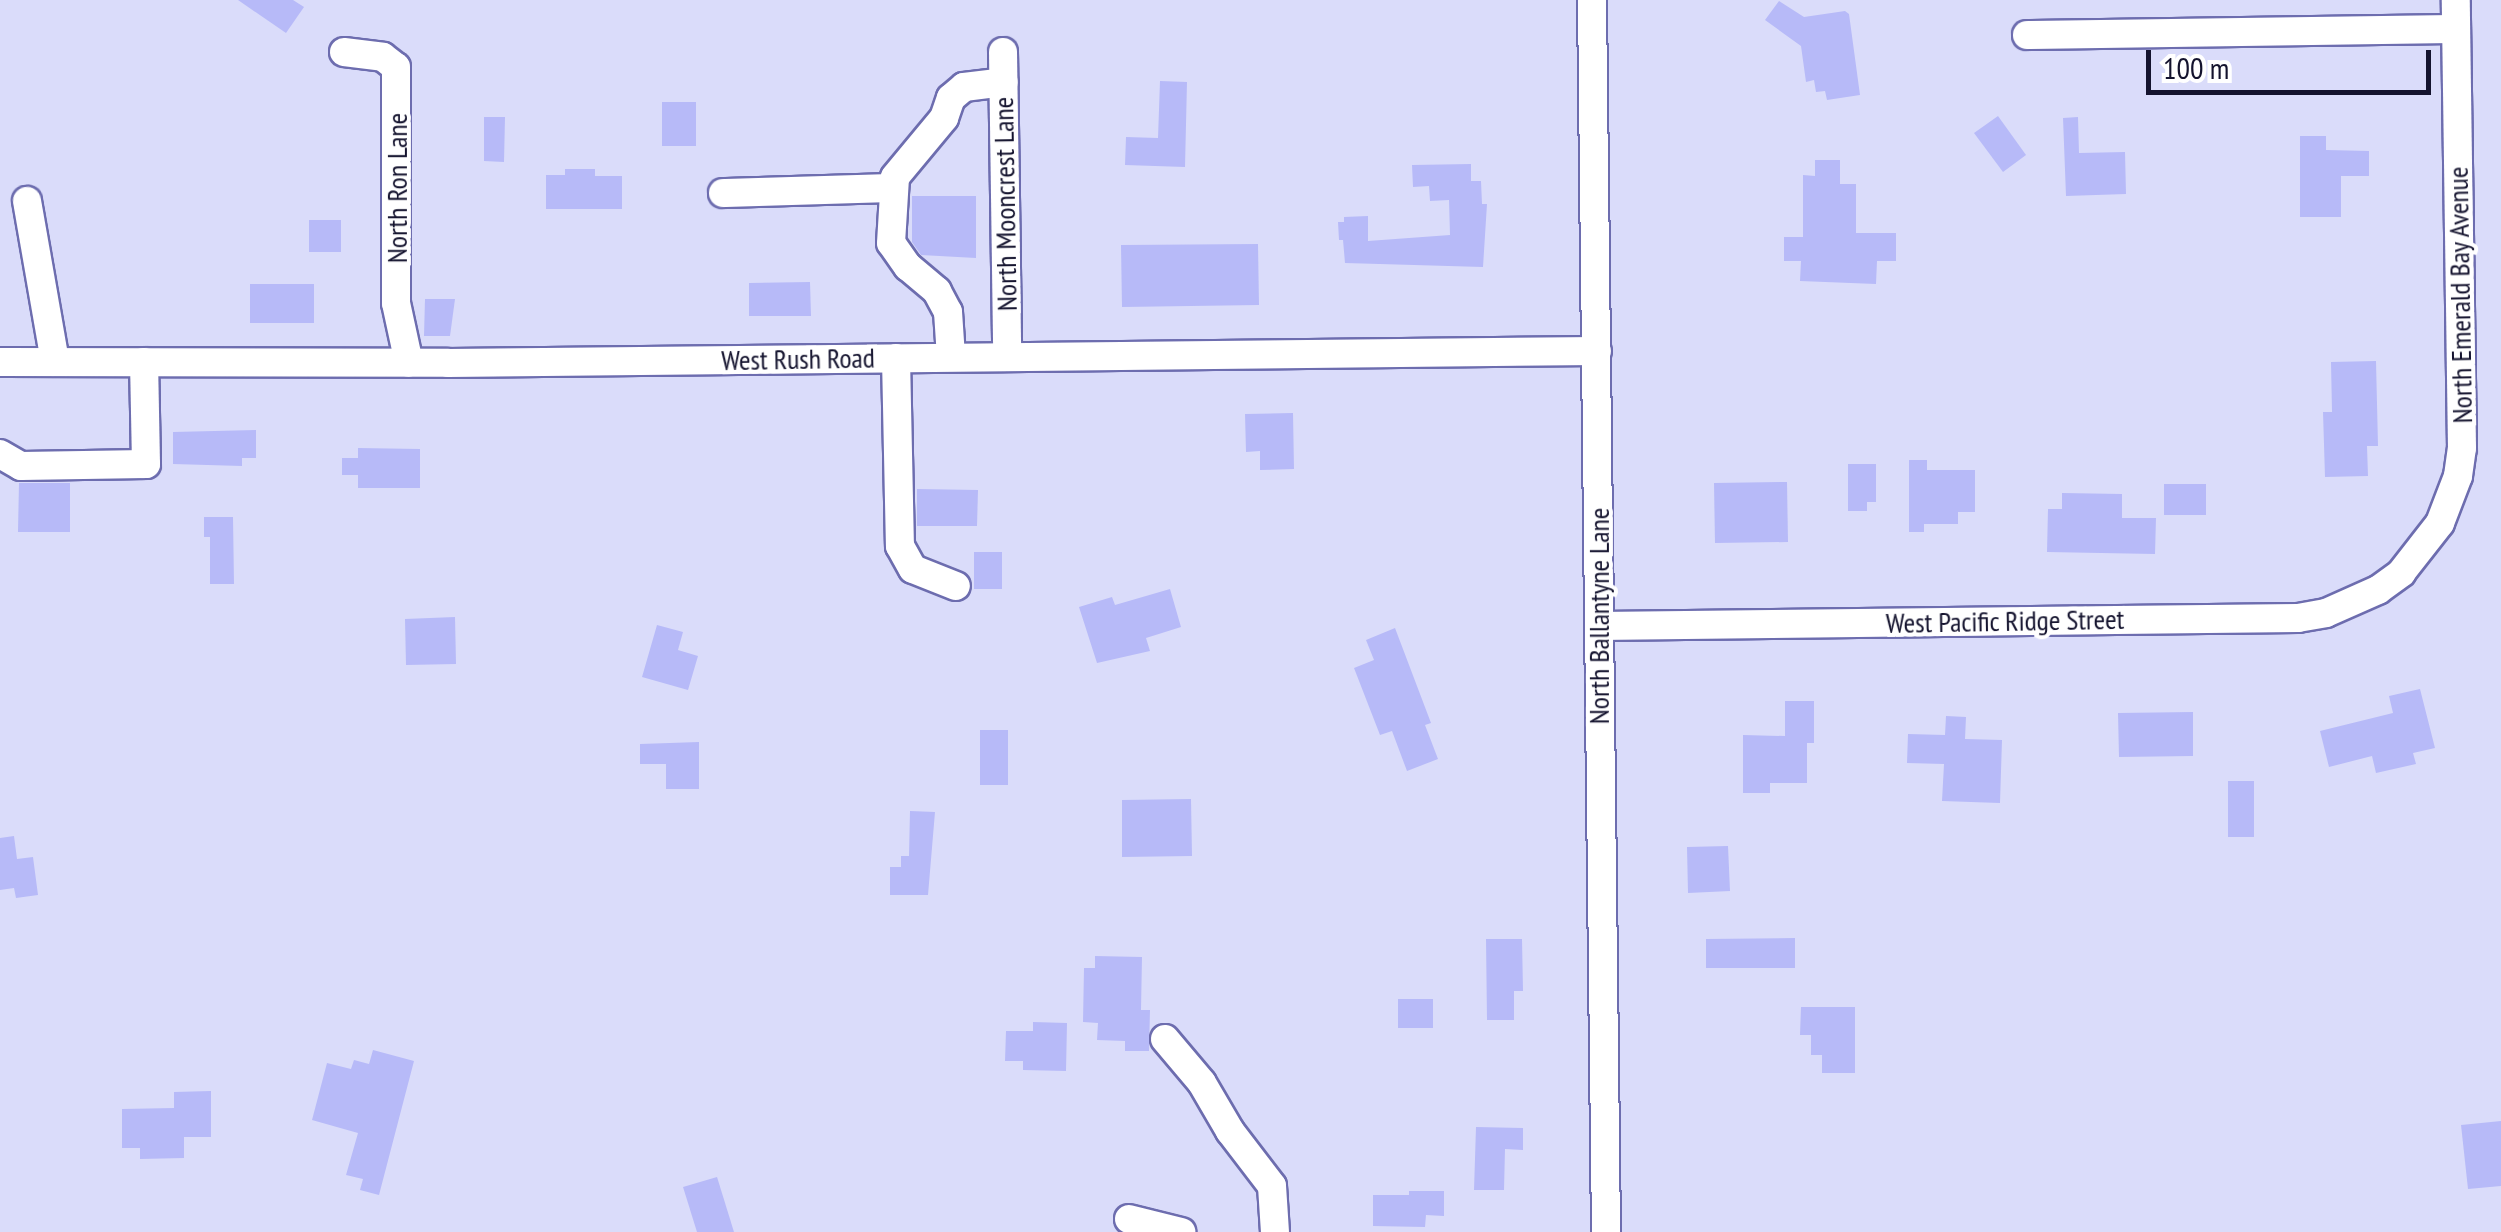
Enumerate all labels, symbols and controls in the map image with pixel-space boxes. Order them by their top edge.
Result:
scale bar [2151,30,2436,92]
text: 100 m [2163,48,2229,87]
street label: North Mooncrest Lane [986,97,1024,311]
street label: North Ron Lane [380,113,414,263]
street label: North Emerald Bay Avenue [2441,166,2479,424]
street label: West Rush Road [721,341,875,377]
street label: North Ballantyne Lane [1582,508,1616,724]
street label: West Pacific Ridge Street [1885,602,2125,640]

